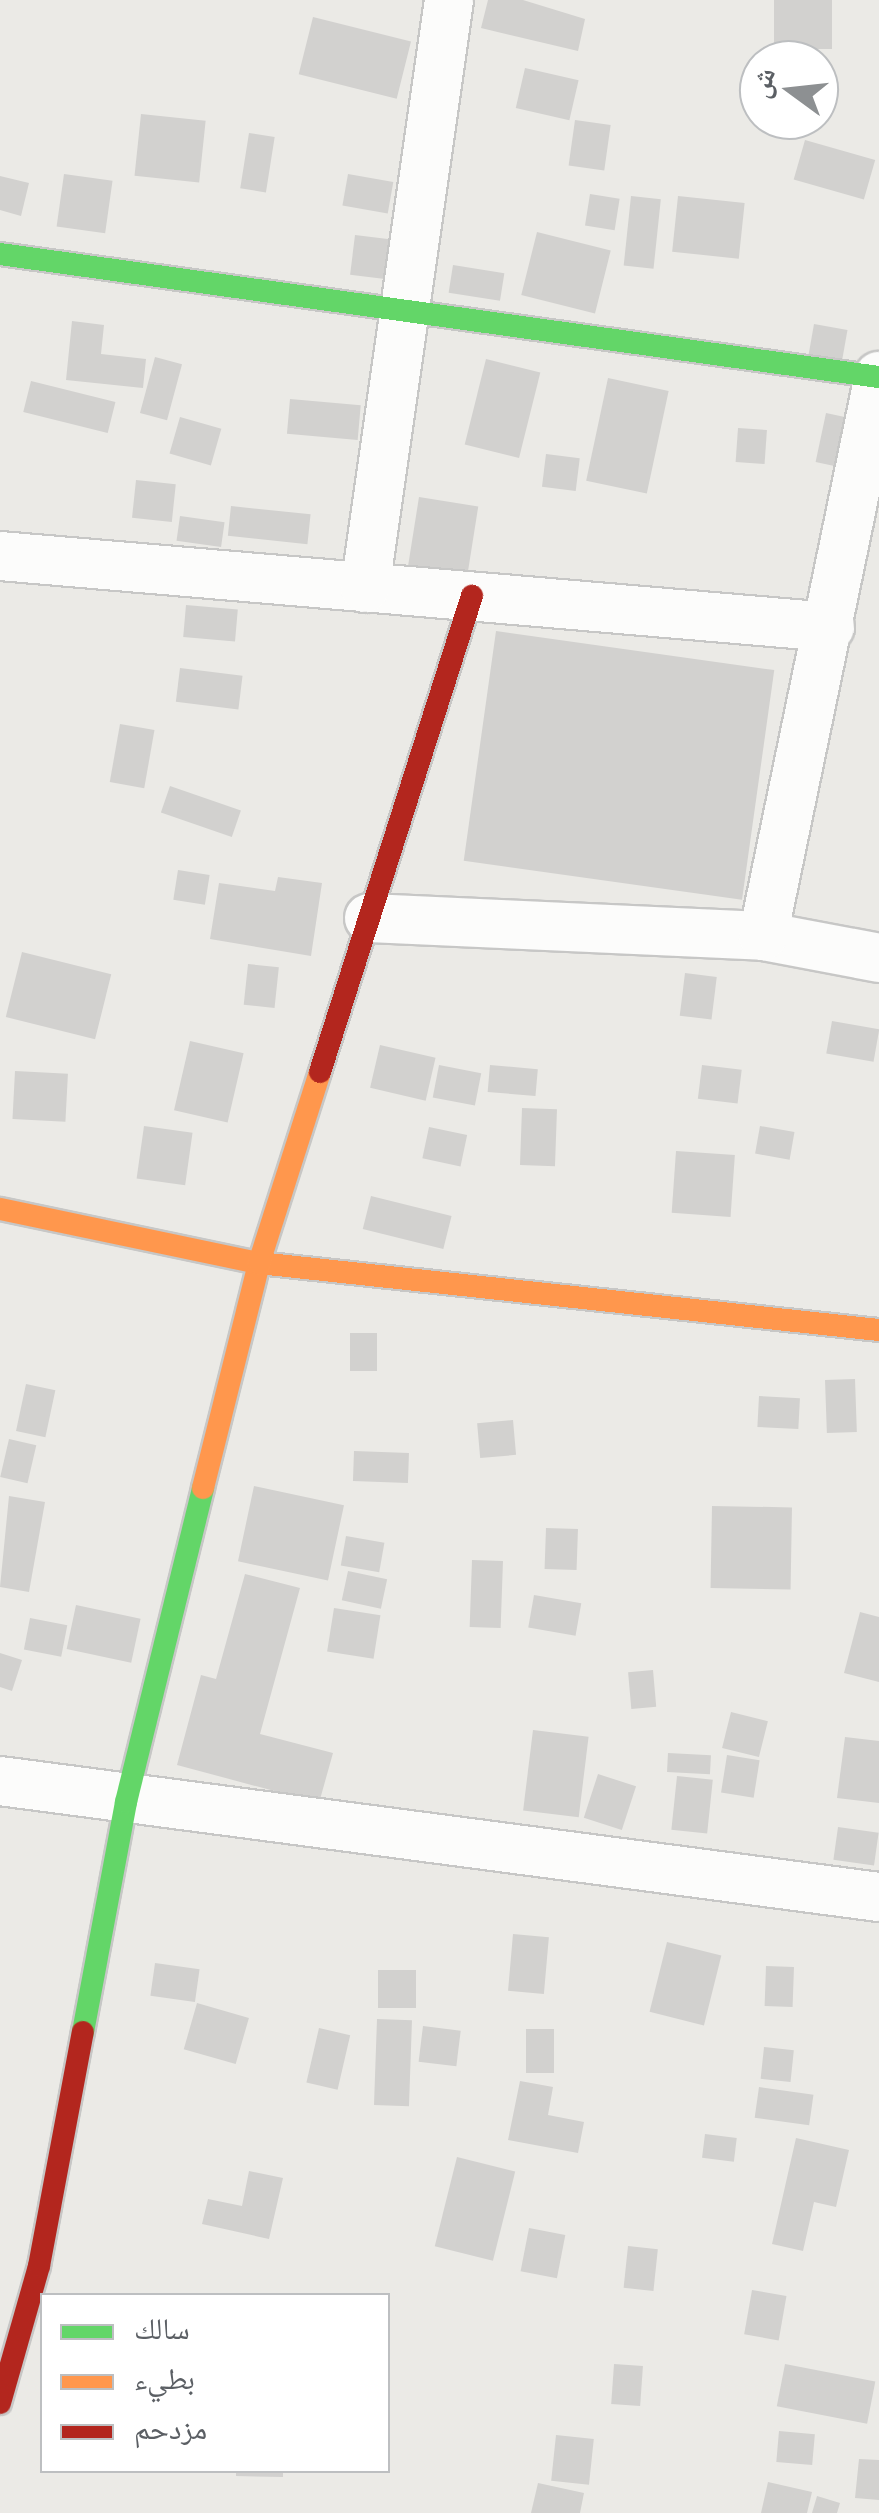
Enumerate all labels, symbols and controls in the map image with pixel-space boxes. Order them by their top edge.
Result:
north arrow [739,40,839,140]
text: ش [742,64,781,101]
legend [40,2293,390,2473]
text: سالك [134,2310,190,2346]
text: بطيء [134,2360,195,2396]
text: مزدحم [134,2410,207,2446]

